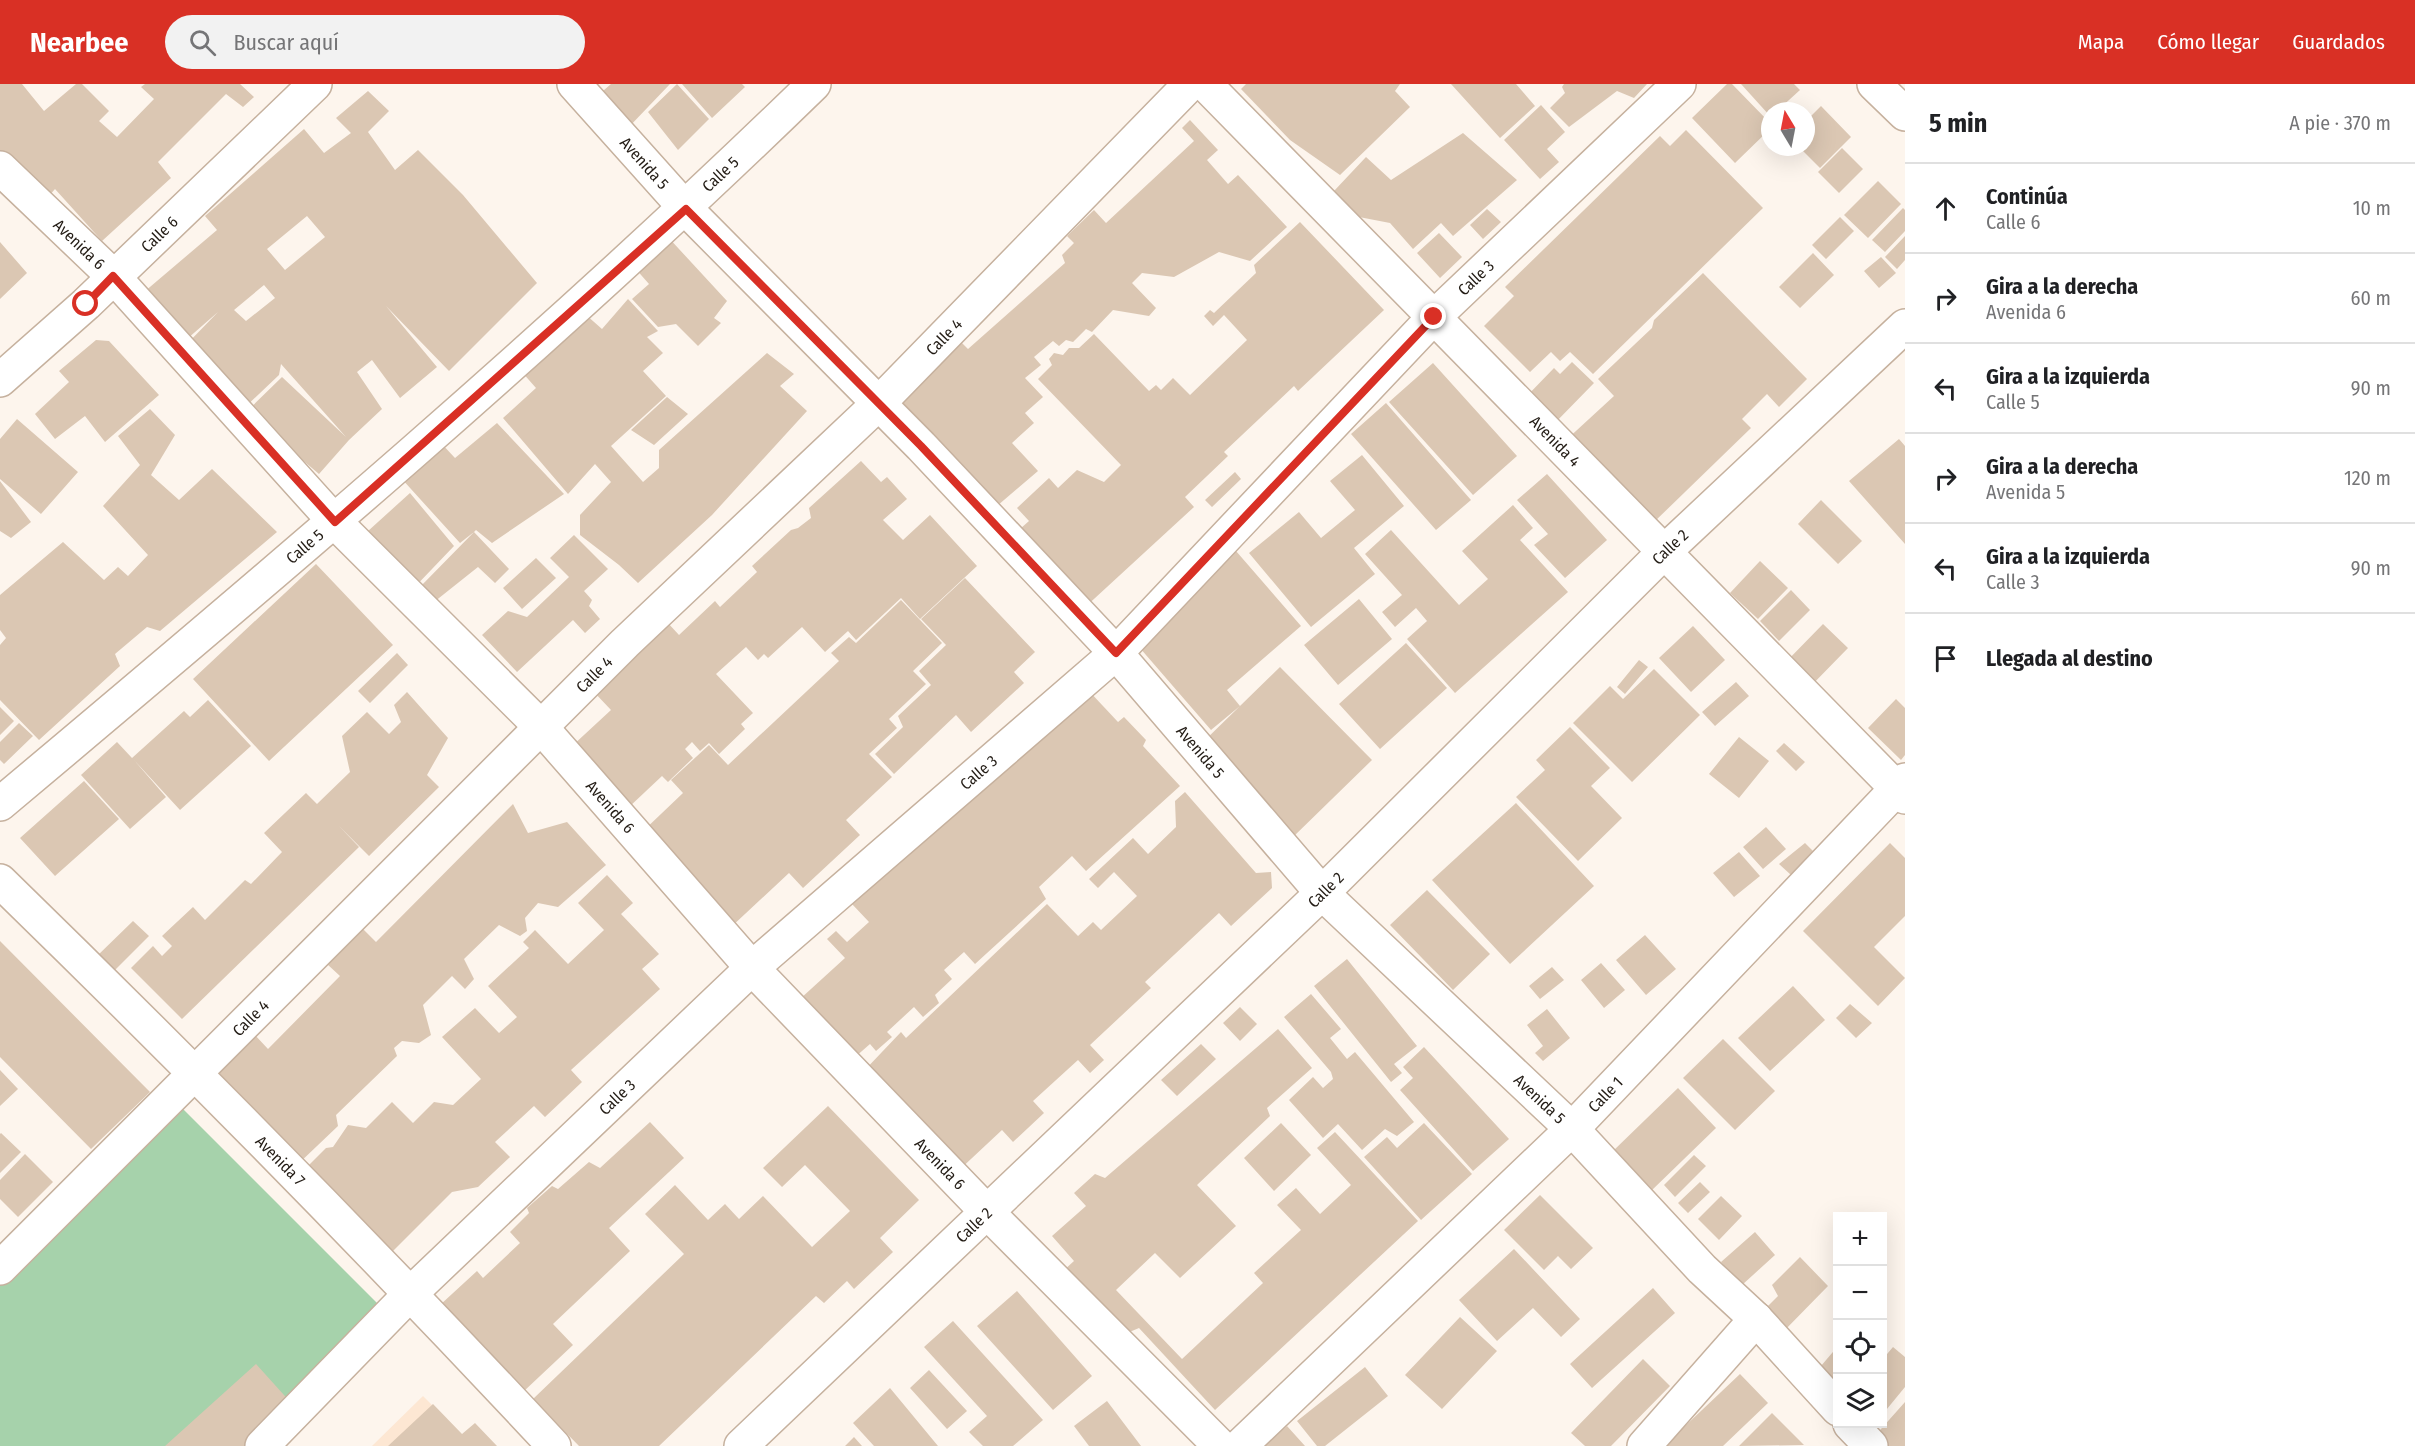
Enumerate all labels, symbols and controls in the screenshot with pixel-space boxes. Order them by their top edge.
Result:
search box [165,15,585,69]
text: Nearbee [30,26,129,59]
icon: search [186,26,219,59]
text: Buscar aquí [234,29,339,56]
text: Mapa [2078,29,2124,55]
text: Cómo llegar [2157,29,2259,55]
text: Guardados [2292,29,2385,55]
north arrow [1761,102,1815,156]
text: 5 min [1929,108,1987,139]
text: A pie · 370 m [2289,111,2391,135]
street label: Avenida 5 [616,133,673,193]
street label: Calle 5 [698,153,743,196]
text: Continúa [1986,183,2068,210]
icon: ahead [1929,192,1962,225]
text: 10 m [2353,196,2391,220]
text: Calle 6 [1986,210,2041,234]
street label: Calle 6 [137,212,182,256]
street label: Avenida 6 [49,215,109,273]
street label: Calle 3 [1454,256,1498,300]
text: Gira a la derecha [1986,273,2138,300]
icon: right [1929,282,1962,315]
text: 60 m [2351,286,2391,310]
route start [72,290,98,316]
text: Avenida 6 [1986,300,2066,324]
route end [1420,303,1446,329]
street label: Calle 4 [922,315,966,359]
text: Gira a la izquierda [1986,363,2150,390]
icon: left [1929,372,1962,405]
text: 90 m [2351,376,2391,400]
text: Calle 5 [1986,390,2040,414]
street label: Avenida 4 [1526,412,1584,471]
text: Gira a la derecha [1986,453,2138,480]
icon: right [1929,462,1962,495]
text: 120 m [2344,466,2391,490]
text: Avenida 5 [1986,480,2065,504]
street label: Calle 5 [282,525,327,568]
street label: Calle 2 [1648,525,1692,569]
text: Gira a la izquierda [1986,543,2150,570]
icon: left [1929,552,1962,585]
text: 90 m [2351,556,2391,580]
text: Calle 3 [1986,570,2040,594]
icon: arrive [1929,642,1962,675]
text: Llegada al destino [1986,645,2153,672]
street label: Calle 4 [572,652,617,696]
street label: Avenida 5 [1172,722,1228,782]
street label: Calle 3 [956,751,1001,794]
street label: Avenida 6 [582,777,639,837]
street label: Calle 2 [1304,868,1348,912]
street label: Calle 4 [229,996,273,1040]
street label: Avenida 5 [1510,1070,1569,1128]
street label: Calle 1 [1584,1073,1627,1116]
street label: Calle 3 [595,1075,639,1119]
street label: Avenida 7 [252,1132,309,1190]
street label: Avenida 6 [911,1134,969,1193]
street label: Calle 2 [952,1203,996,1247]
map controls [1833,1212,1887,1428]
button: + [1833,1212,1887,1266]
button: − [1833,1266,1887,1320]
button: locate [1833,1320,1887,1374]
button: layers [1833,1374,1887,1428]

